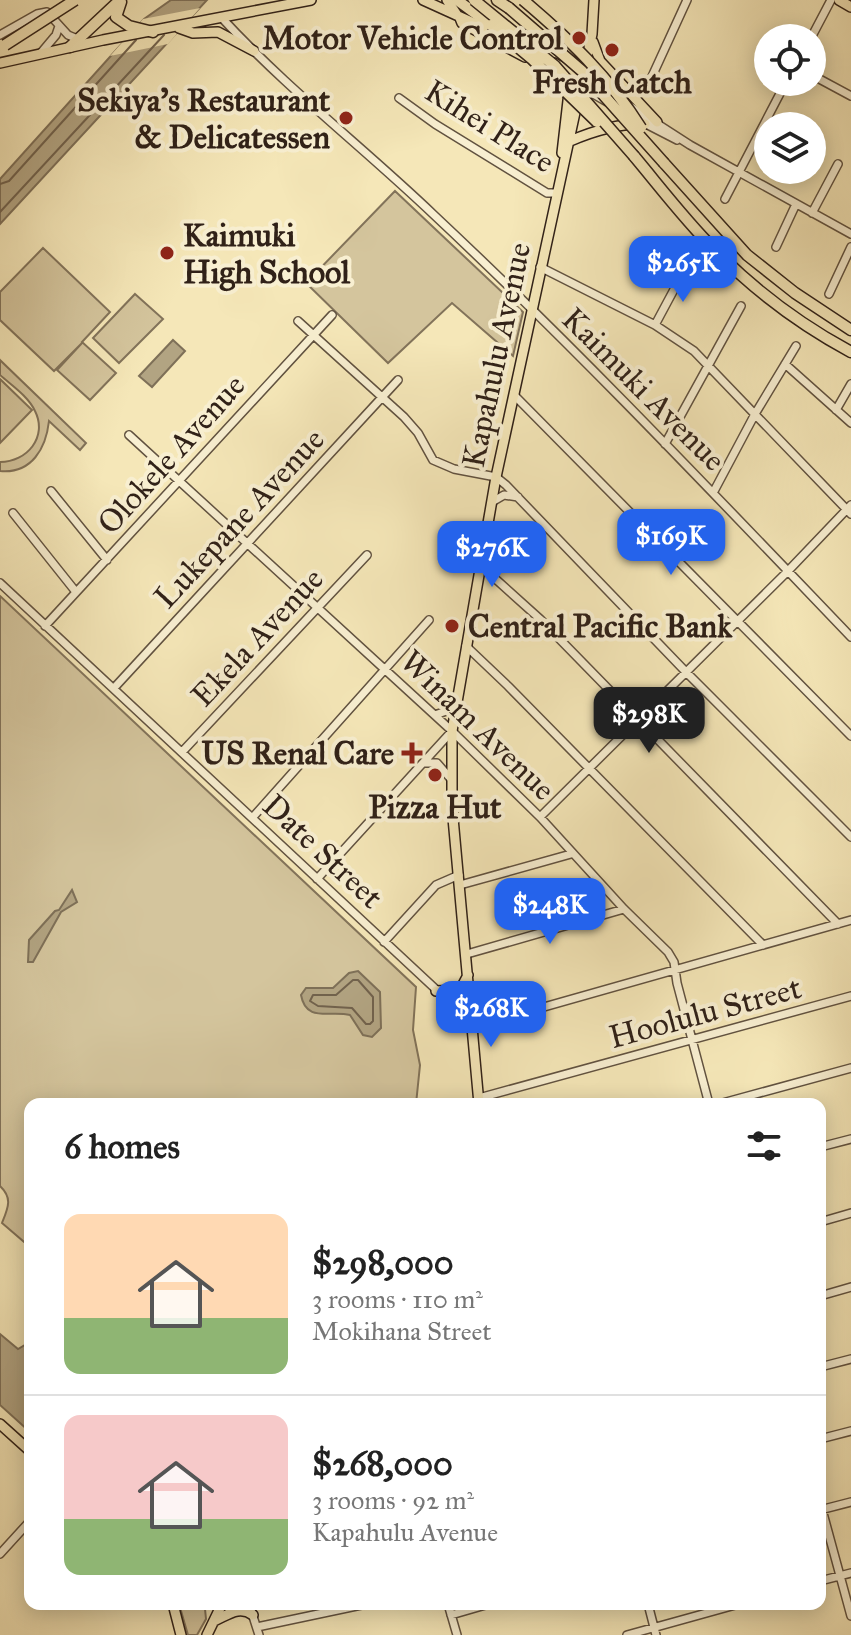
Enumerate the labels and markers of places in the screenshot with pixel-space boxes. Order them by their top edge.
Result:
place label: Motor Vehicle Control [262,19,564,58]
marker: Motor Vehicle Control [570,29,588,47]
marker: Fresh Catch [603,41,621,59]
place label: Fresh Catch [532,63,692,102]
place label: Sekiya's Restaurant & Delicatessen [77,81,331,157]
marker: Sekiya's Restaurant & Delicatessen [337,109,355,127]
place label: Kaimuki High School [183,216,351,292]
pin: $265K [627,236,739,304]
marker: Kaimuki High School [158,244,176,262]
pin: $169K [615,509,727,577]
pin: $276K [436,521,548,589]
place label: Central Pacific Bank [468,607,733,646]
marker: Central Pacific Bank [443,617,461,635]
pin: $298K [593,687,705,755]
place label: US Renal Care [201,734,394,773]
marker: US Renal Care [401,742,423,764]
marker: Pizza Hut [426,766,444,784]
place label: Pizza Hut [369,788,502,827]
pin: $248K [494,878,606,946]
pin: $268K [435,981,547,1049]

